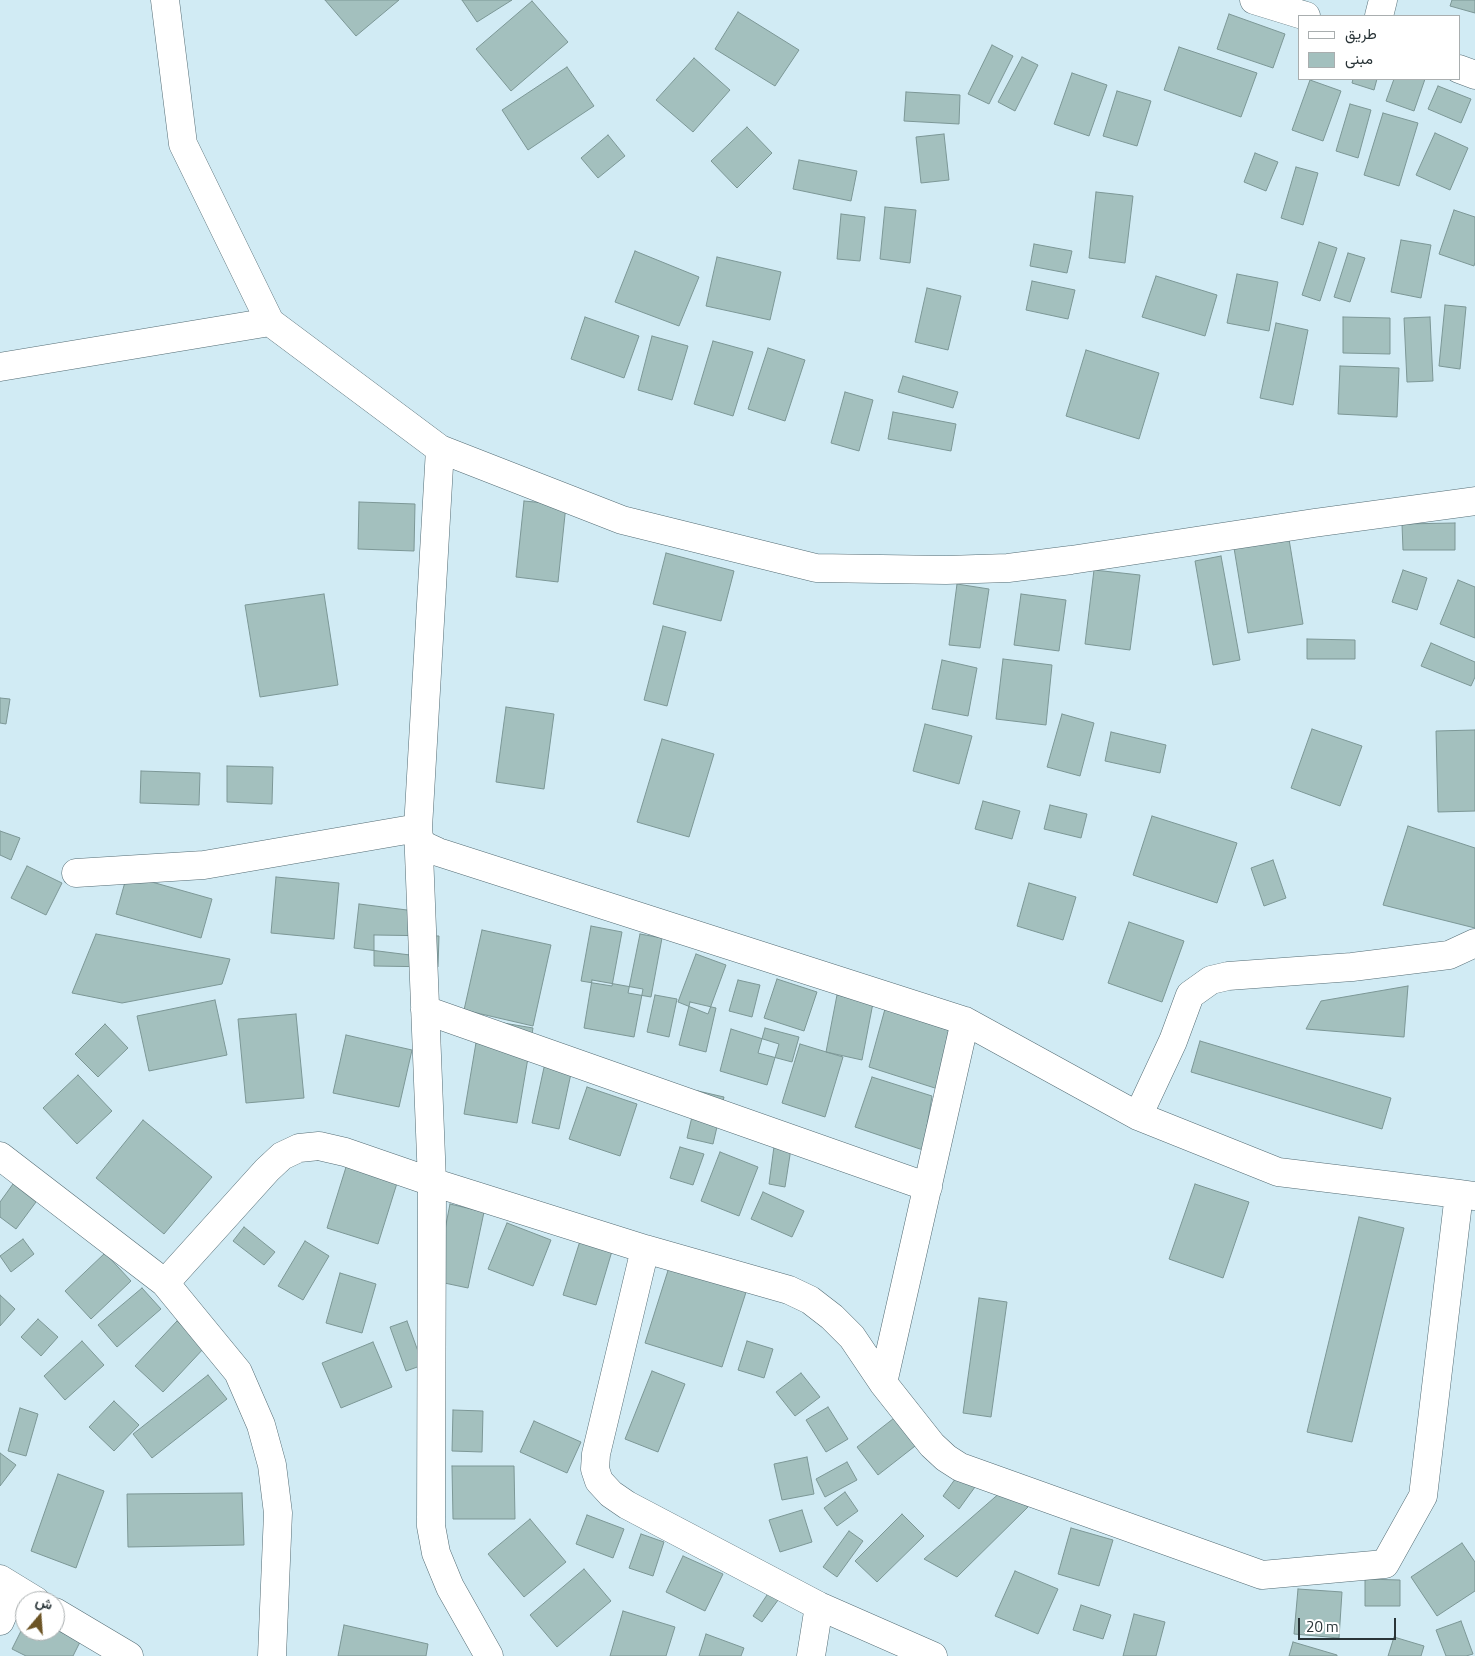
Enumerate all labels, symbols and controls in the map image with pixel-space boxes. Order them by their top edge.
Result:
legend [1298,15,1460,80]
text: طريق [1345,22,1377,45]
text: مبنى [1345,47,1373,70]
text: ش [33,1590,56,1615]
north arrow [15,1591,65,1641]
scale bar [1300,1608,1398,1640]
text: 20 m [1306,1615,1339,1638]

